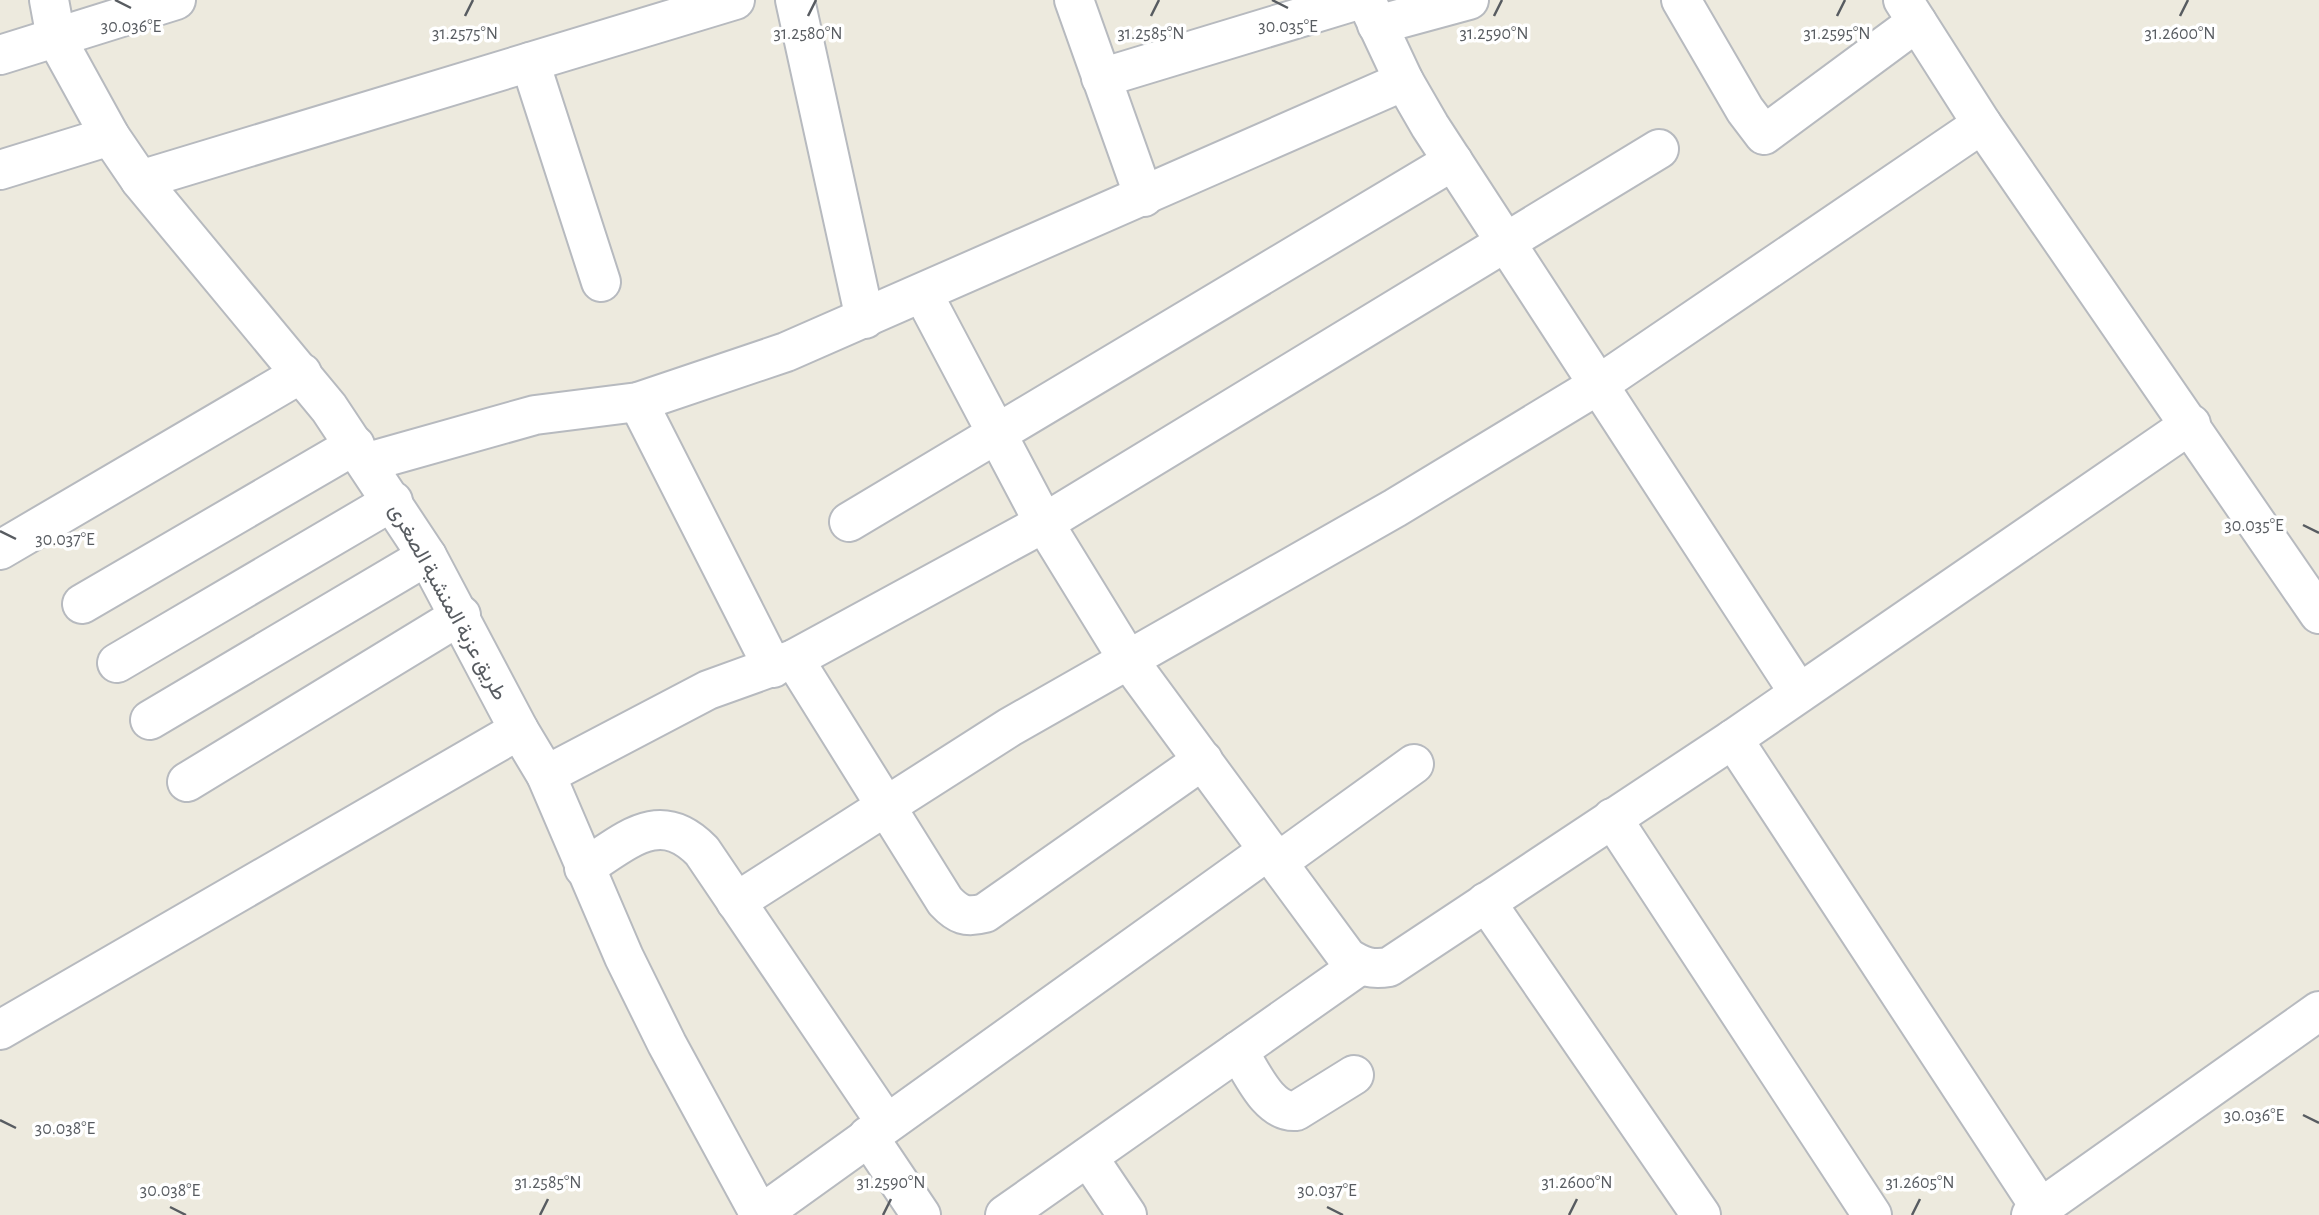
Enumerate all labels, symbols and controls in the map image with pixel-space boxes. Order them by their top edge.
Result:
text: 30.036°E [101,18,162,36]
text: 30.035°E [1258,18,1318,36]
text: 31.2575°N [432,25,498,43]
text: 31.2580°N [773,25,843,43]
text: 31.2585°N [1117,25,1185,43]
text: 31.2590°N [1460,25,1528,43]
text: 31.2595°N [1804,25,1871,43]
text: 31.2600°N [2145,25,2215,43]
street label: طريق عزبة المنشية الصغرى [384,500,511,705]
text: 30.035°E [2224,517,2284,535]
text: 30.037°E [35,531,95,549]
text: 30.036°E [2224,1107,2285,1125]
text: 30.038°E [35,1120,96,1138]
text: 31.2585°N [514,1174,582,1192]
text: 31.2590°N [857,1174,925,1192]
text: 31.2600°N [1542,1174,1612,1192]
text: 31.2605°N [1886,1174,1954,1192]
text: 30.038°E [140,1182,201,1200]
text: 30.037°E [1297,1182,1357,1200]

